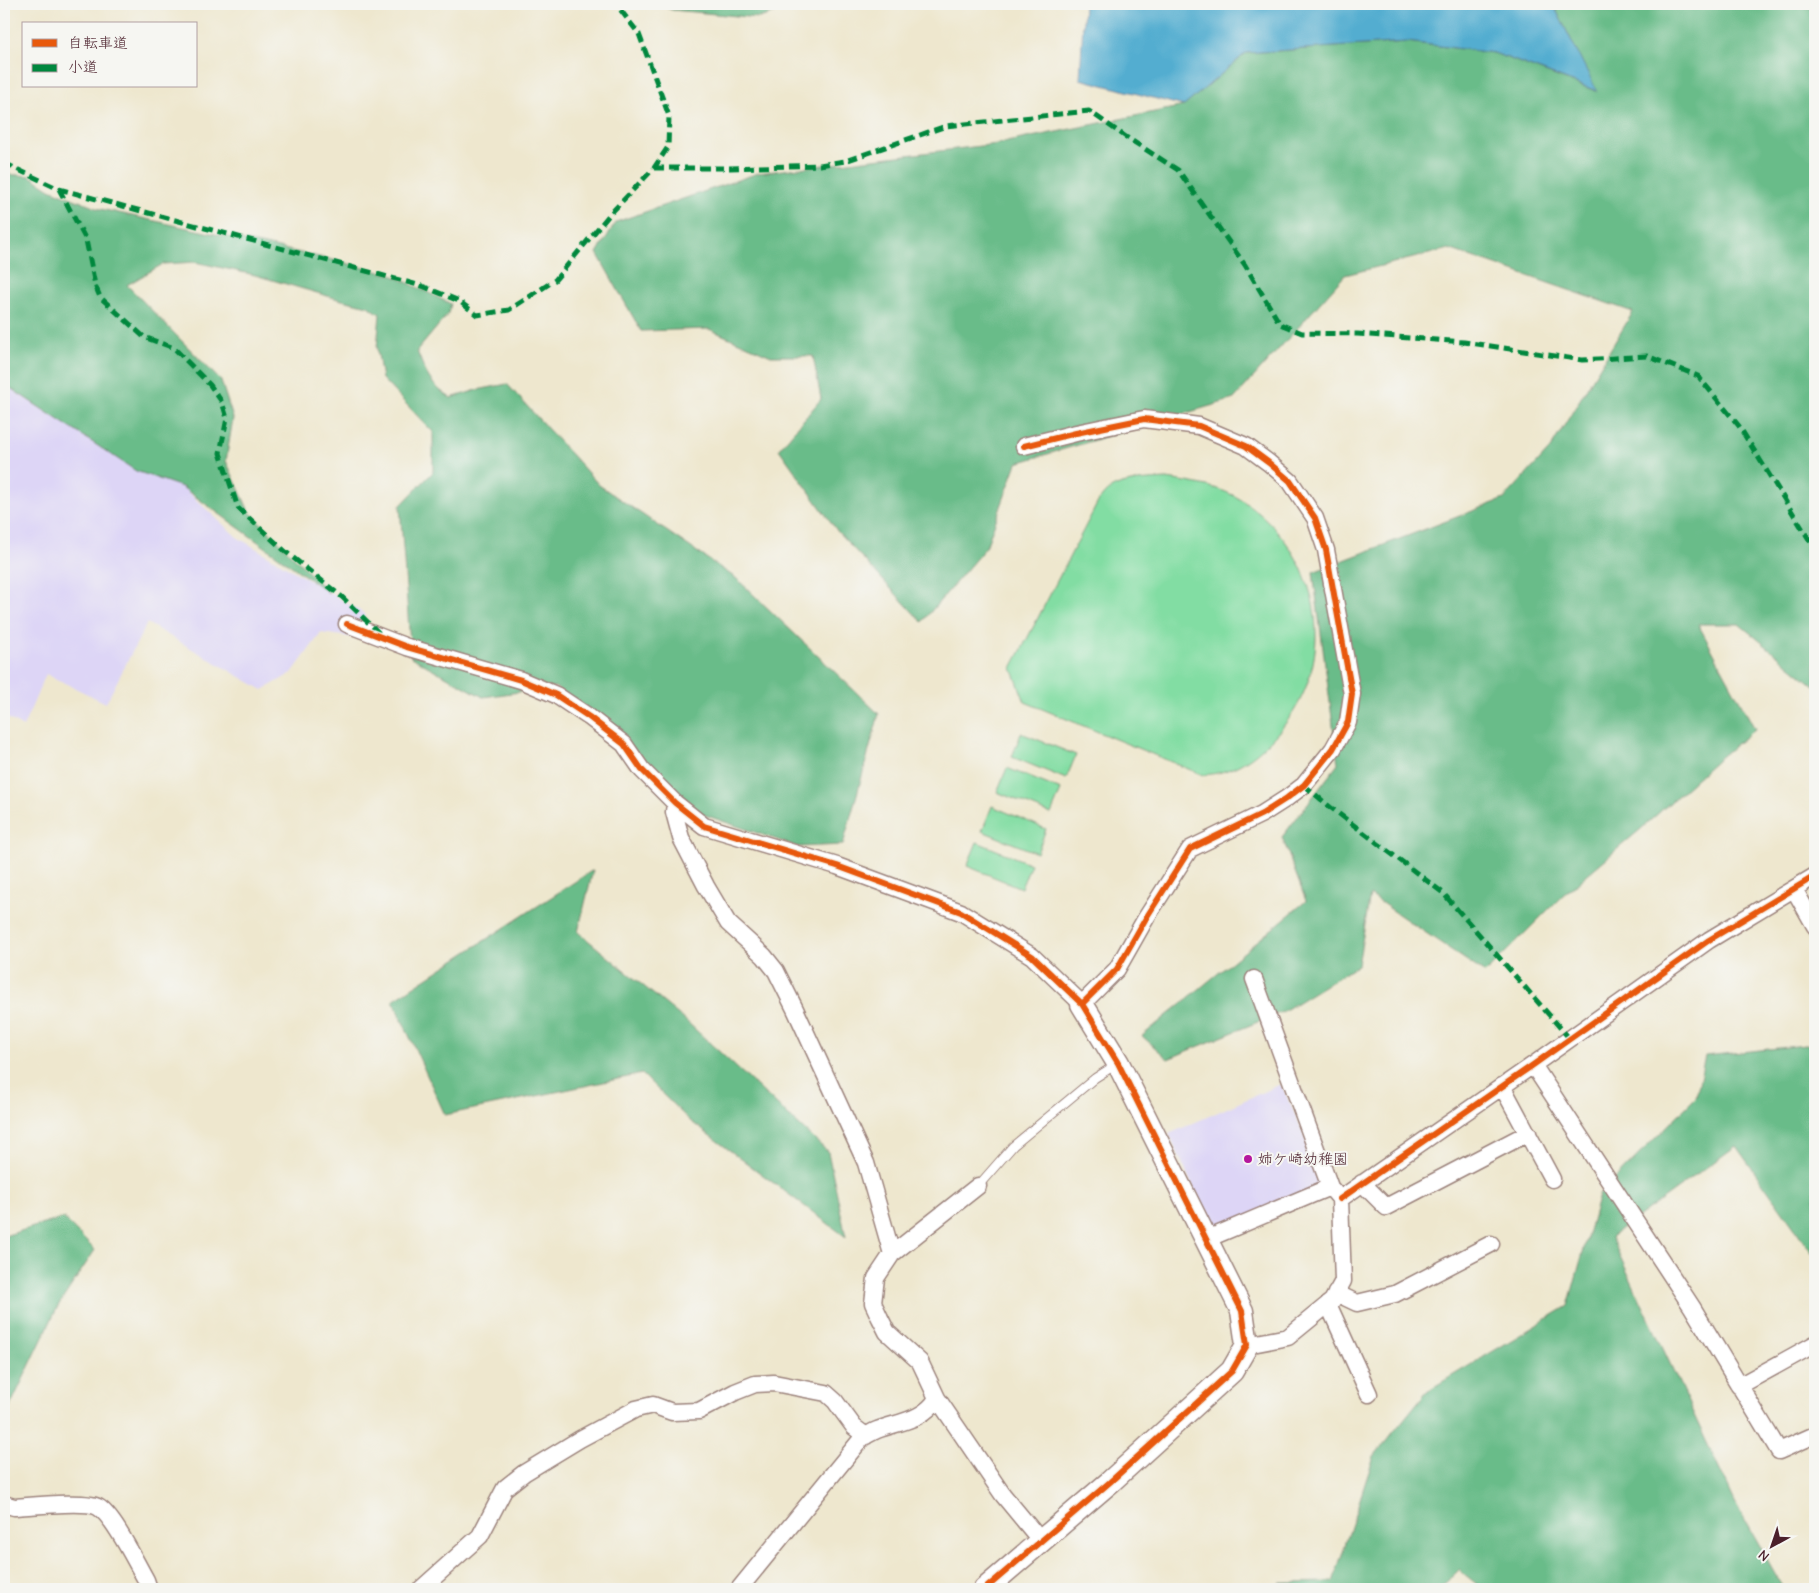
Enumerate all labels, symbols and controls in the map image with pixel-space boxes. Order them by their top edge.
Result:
legend [22,22,198,88]
text: 自転車道 [68,34,128,52]
text: 小道 [68,58,98,76]
place label: 姉ケ崎幼稚園 [1258,1150,1348,1168]
marker: 姉ケ崎幼稚園 [1242,1153,1254,1165]
north arrow [1746,1520,1796,1570]
text: N [1755,1546,1773,1565]

